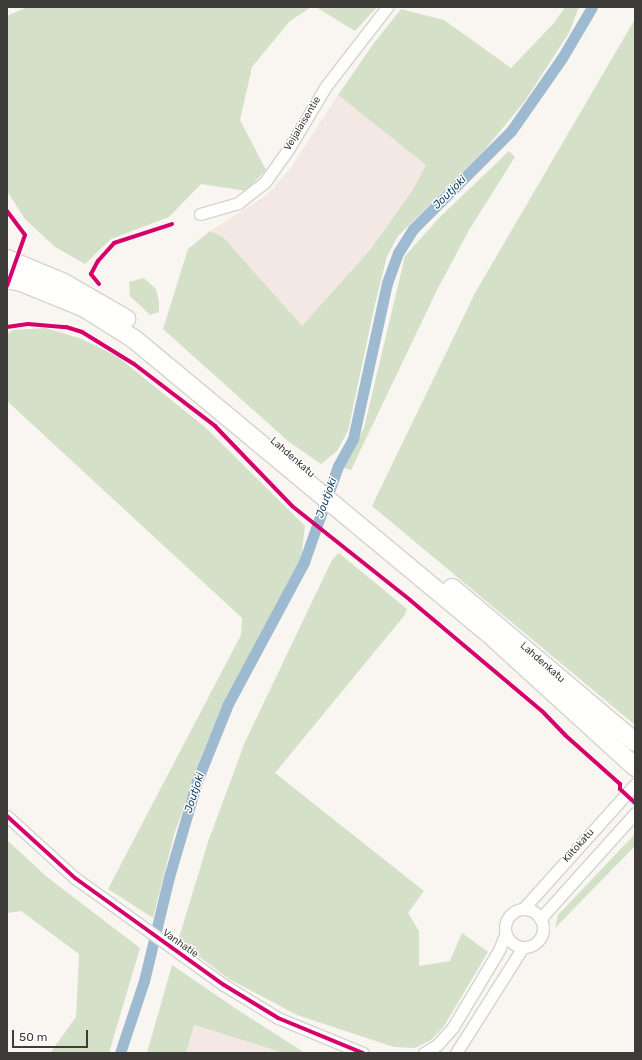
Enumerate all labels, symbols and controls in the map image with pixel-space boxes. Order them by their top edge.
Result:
street label: Veijalaisentie [282,95,324,153]
water label: Joutjoki [431,174,469,212]
street label: Lahdenkatu [267,435,317,481]
water label: Joutjoki [314,476,340,520]
street label: Lahdenkatu [517,640,567,686]
water label: Joutjoki [182,771,208,815]
street label: Kiitokatu [561,827,597,865]
street label: Vanhatie [160,927,200,961]
scale bar [14,1022,90,1048]
text: 50 m [19,1030,47,1044]

